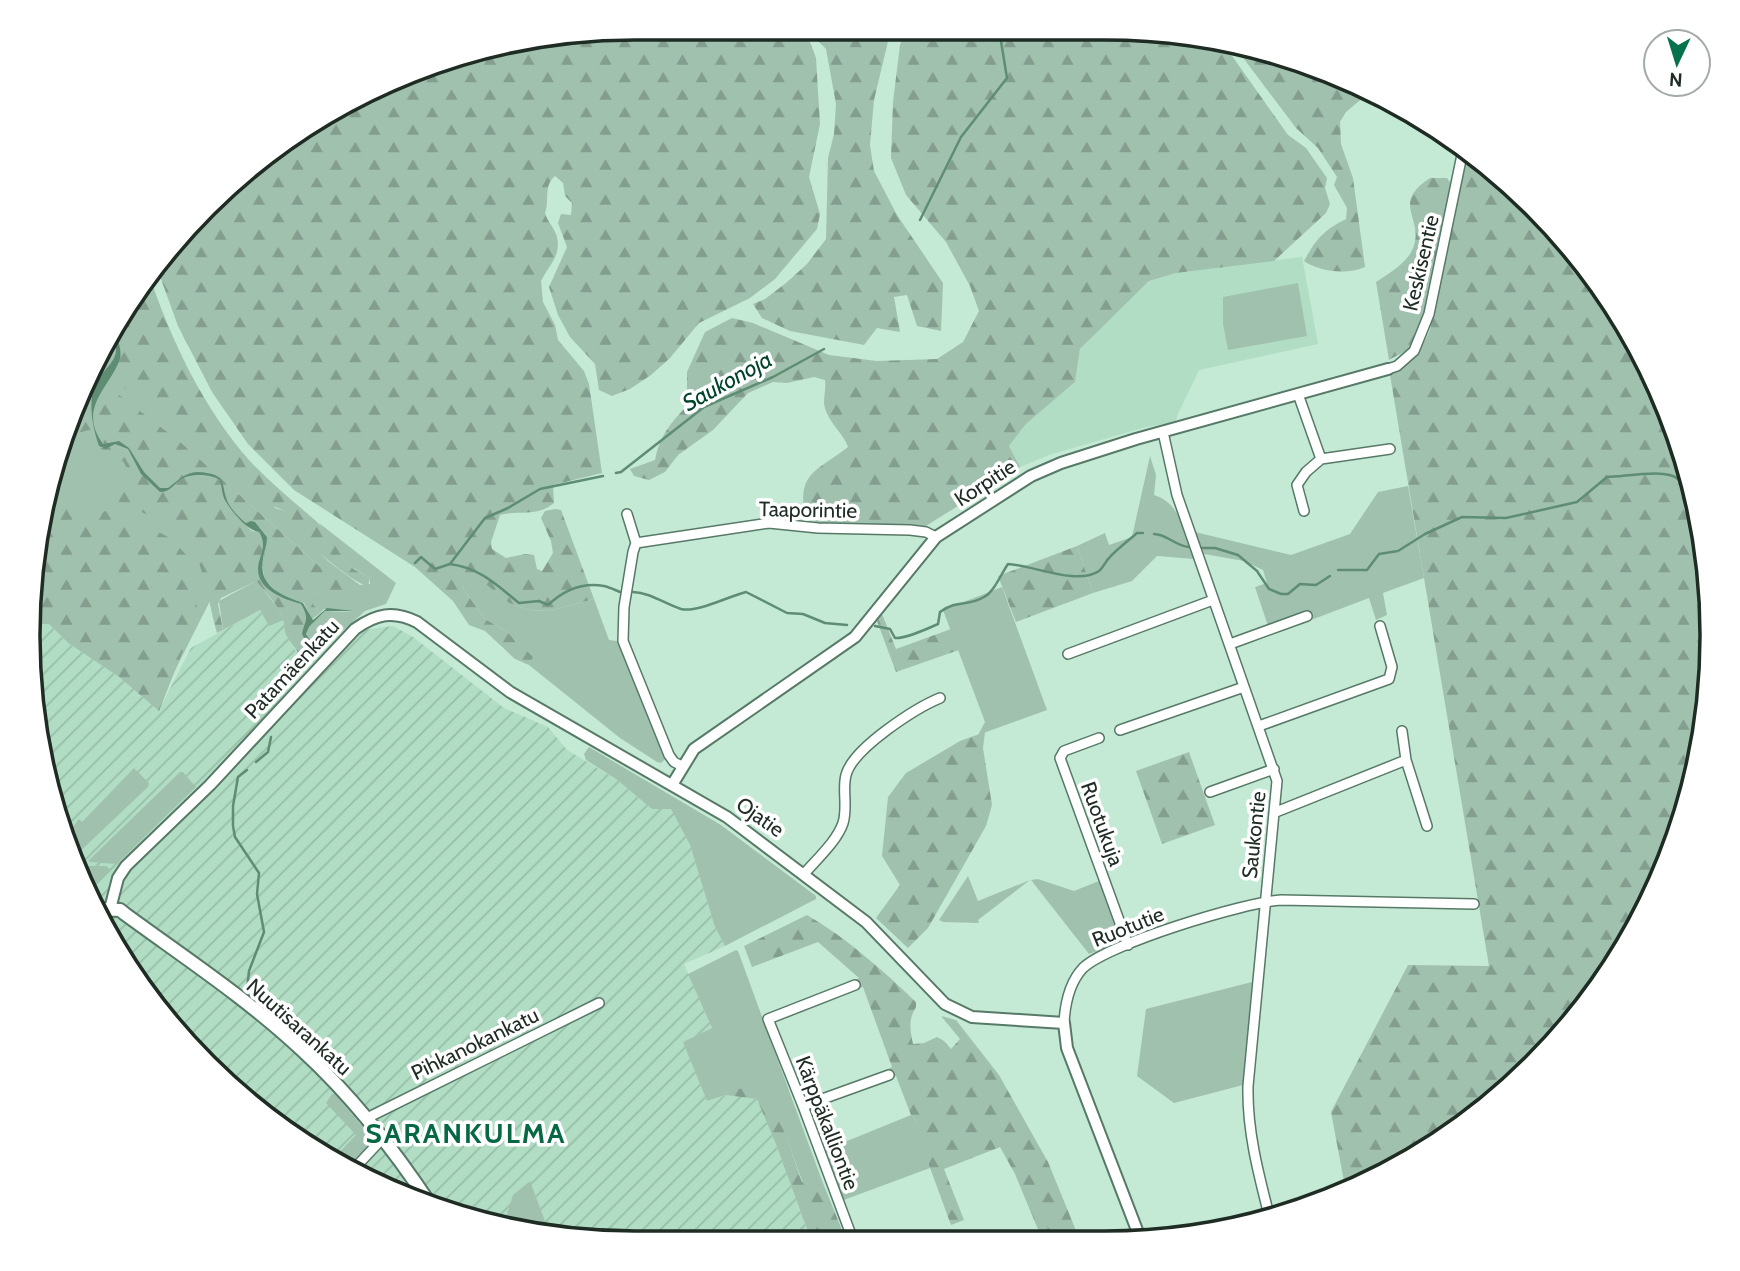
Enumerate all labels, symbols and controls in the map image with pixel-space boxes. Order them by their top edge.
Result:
north arrow [1642,28,1712,98]
text: N [1668,68,1683,91]
street label: Keskisentie [1397,212,1444,313]
water label: Saukonoja [677,345,777,417]
street label: Korpitie [949,454,1020,512]
street label: Taaporintie [759,496,858,523]
street label: Patamäenkatu [239,614,344,724]
street label: Ruotukuja [1075,778,1129,870]
street label: Saukontie [1236,790,1271,880]
street label: Ojatie [731,791,789,843]
street label: Ruotutie [1088,901,1168,952]
street label: Nuutisarankatu [242,973,357,1080]
street label: Pihkanokankatu [407,1002,543,1085]
street label: Kärppäkalliontie [790,1052,865,1193]
district label: SARANKULMA [365,1116,567,1150]

